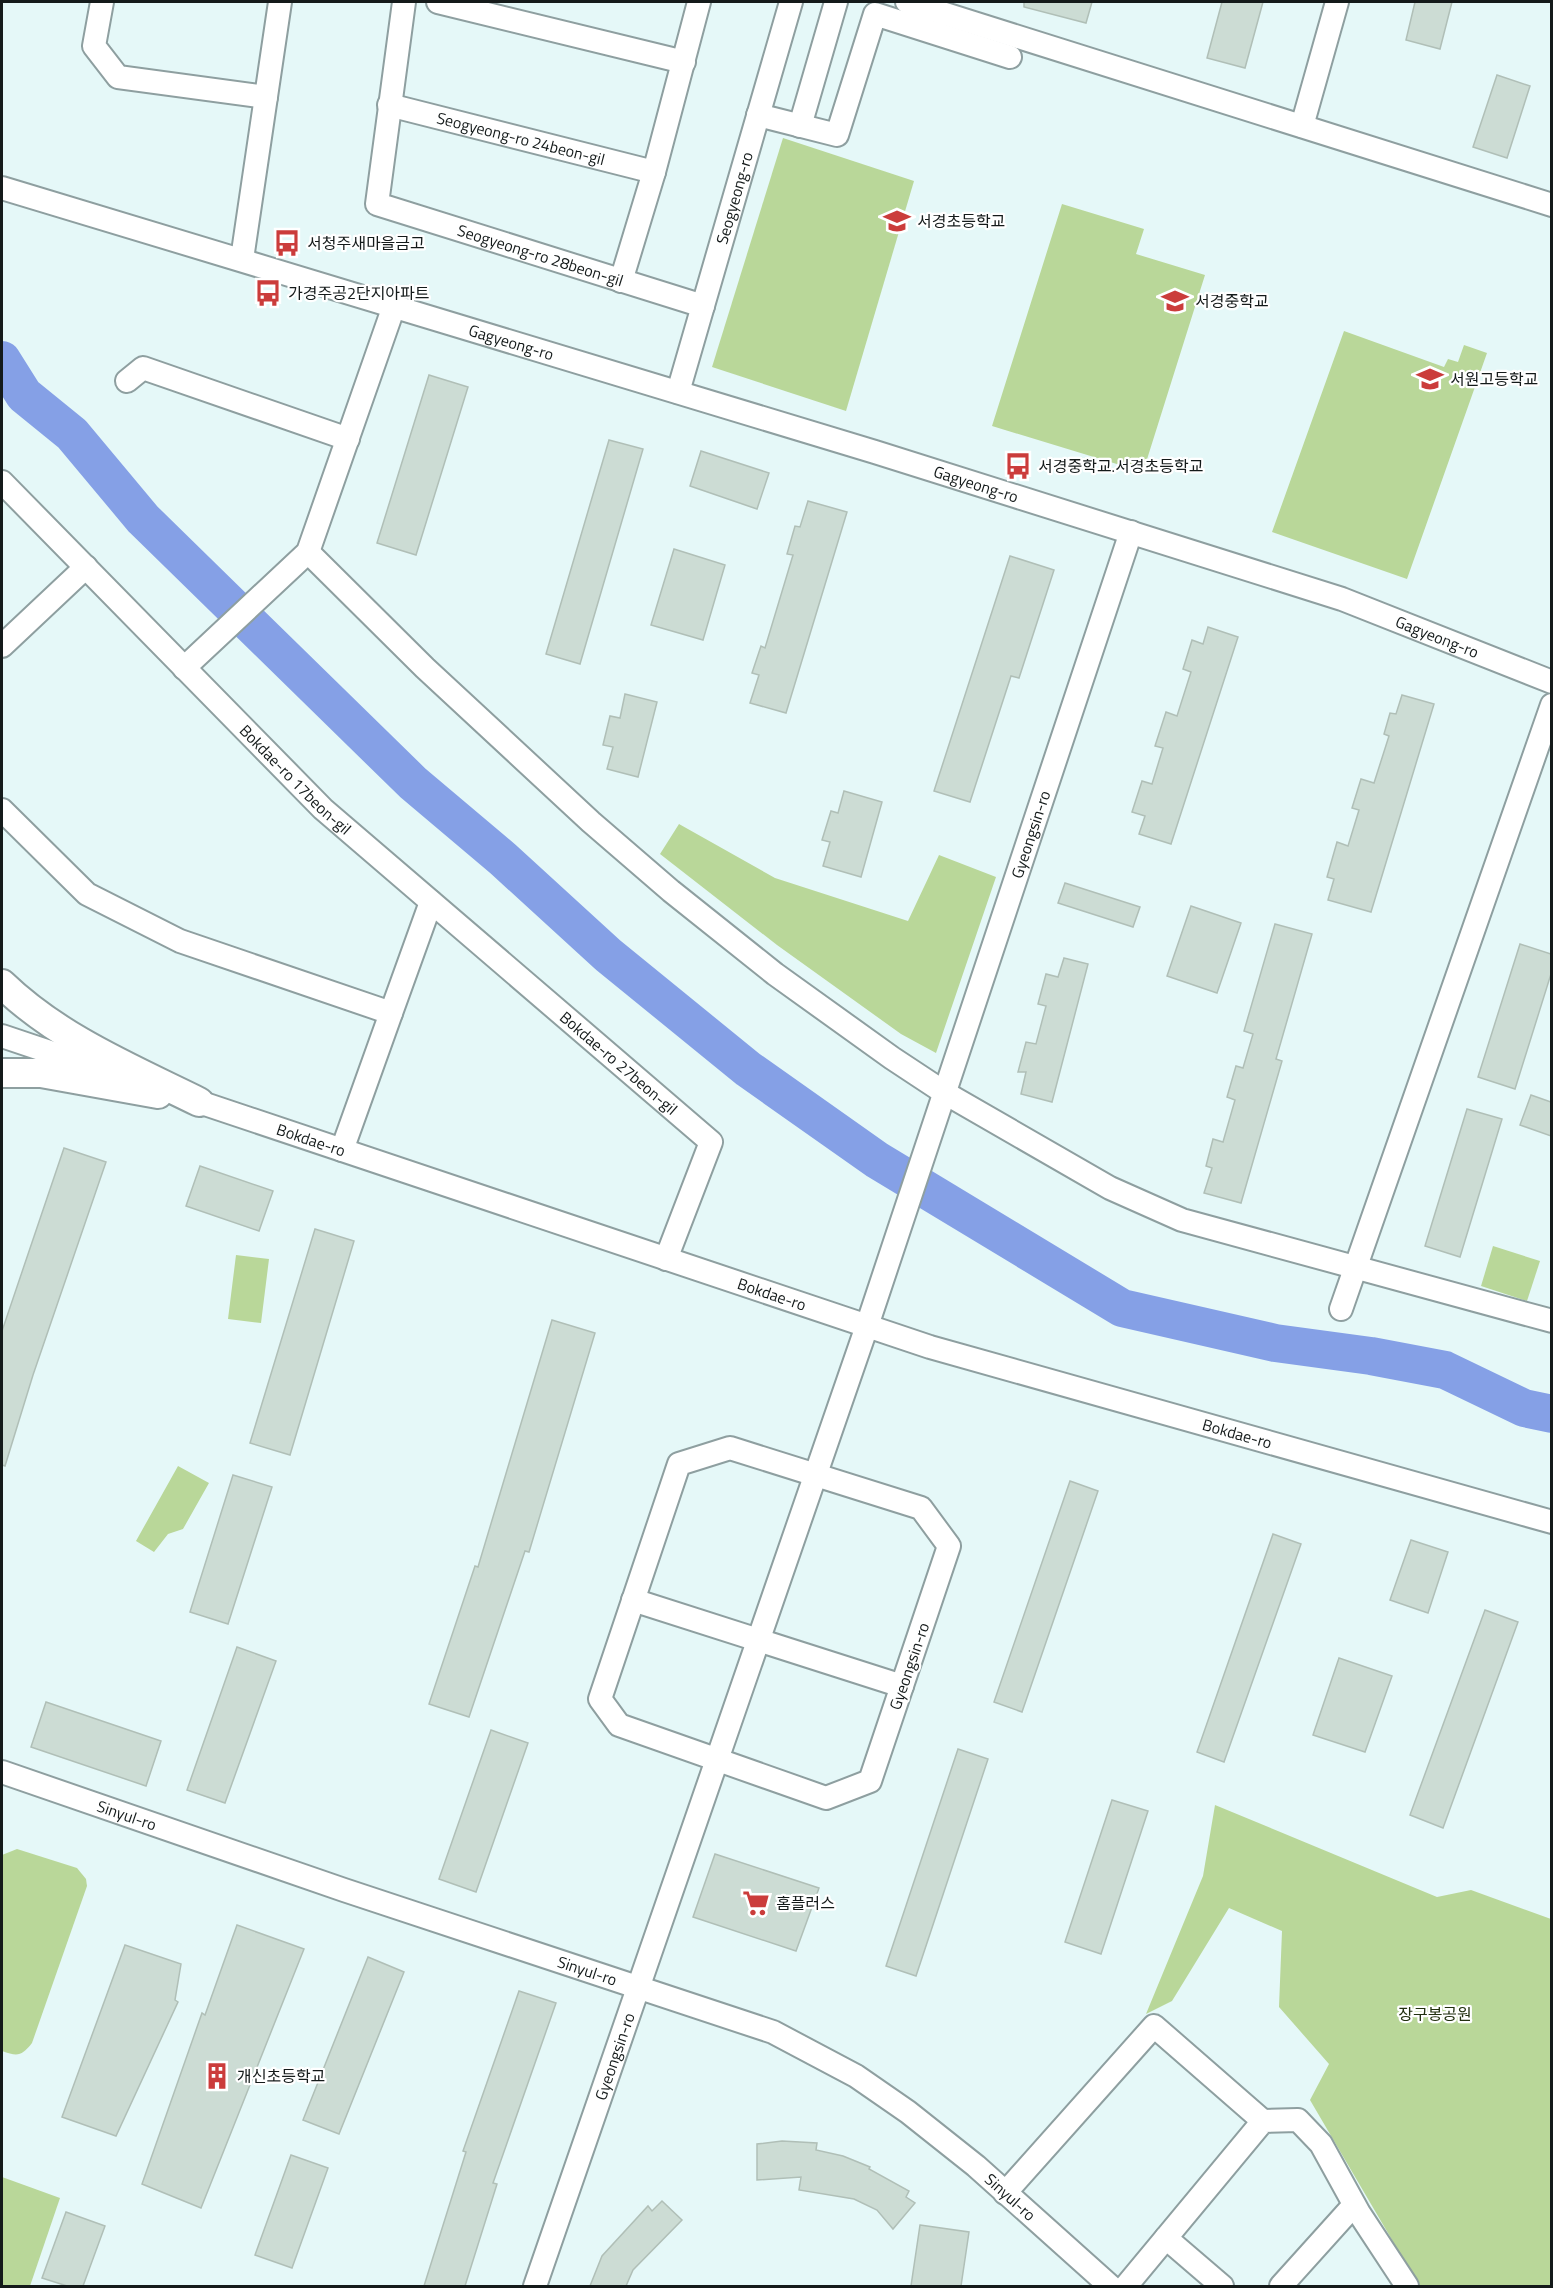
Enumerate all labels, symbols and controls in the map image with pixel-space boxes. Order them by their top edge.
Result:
street label: Seogyeong-ro 24beon-gil [434,106,607,171]
street label: Seogyeong-ro [709,149,759,247]
school or university icon: 서경초등학교 [882,206,912,236]
place label: 서경초등학교 [917,209,1005,233]
street label: Seogyeong-ro 28beon-gil [454,218,626,292]
bus stop icon: 서청주새마을금고 [272,228,302,258]
place label: 서청주새마을금고 [307,231,425,255]
bus stop icon: 가경주공2단지아파트 [253,278,283,308]
place label: 가경주공2단지아파트 [288,281,429,305]
school or university icon: 서경중학교 [1160,286,1190,316]
place label: 서경중학교 [1195,289,1269,313]
street label: Gagyeong-ro [466,318,557,366]
school or university icon: 서원고등학교 [1415,364,1445,394]
place label: 서원고등학교 [1450,367,1538,391]
bus stop icon: 서경중학교.서경초등학교 [1003,451,1033,481]
place label: 서경중학교.서경초등학교 [1038,454,1203,478]
street label: Gagyeong-ro [931,459,1022,508]
street label: Gagyeong-ro [1392,609,1482,664]
street label: Bokdae-ro 17beon-gil [234,719,357,840]
street label: Gyeongsin-ro [1005,787,1056,881]
street label: Bokdae-ro 27beon-gil [555,1005,683,1120]
street label: Bokdae-ro [273,1117,349,1162]
street label: Bokdae-ro [734,1271,809,1317]
street label: Bokdae-ro [1200,1412,1275,1455]
street label: Gyeongsin-ro [883,1619,935,1713]
street label: Sinyul-ro [94,1794,160,1836]
supermarket icon: 홈플러스 [741,1888,771,1918]
place label: 홈플러스 [776,1891,835,1915]
street label: Sinyul-ro [554,1949,620,1992]
park label: 장구봉공원 [1398,2002,1472,2026]
street label: Gyeongsin-ro [588,2009,641,2103]
building icon: 개신초등학교 [202,2061,232,2091]
place label: 개신초등학교 [237,2064,325,2088]
street label: Sinyul-ro [980,2167,1041,2226]

